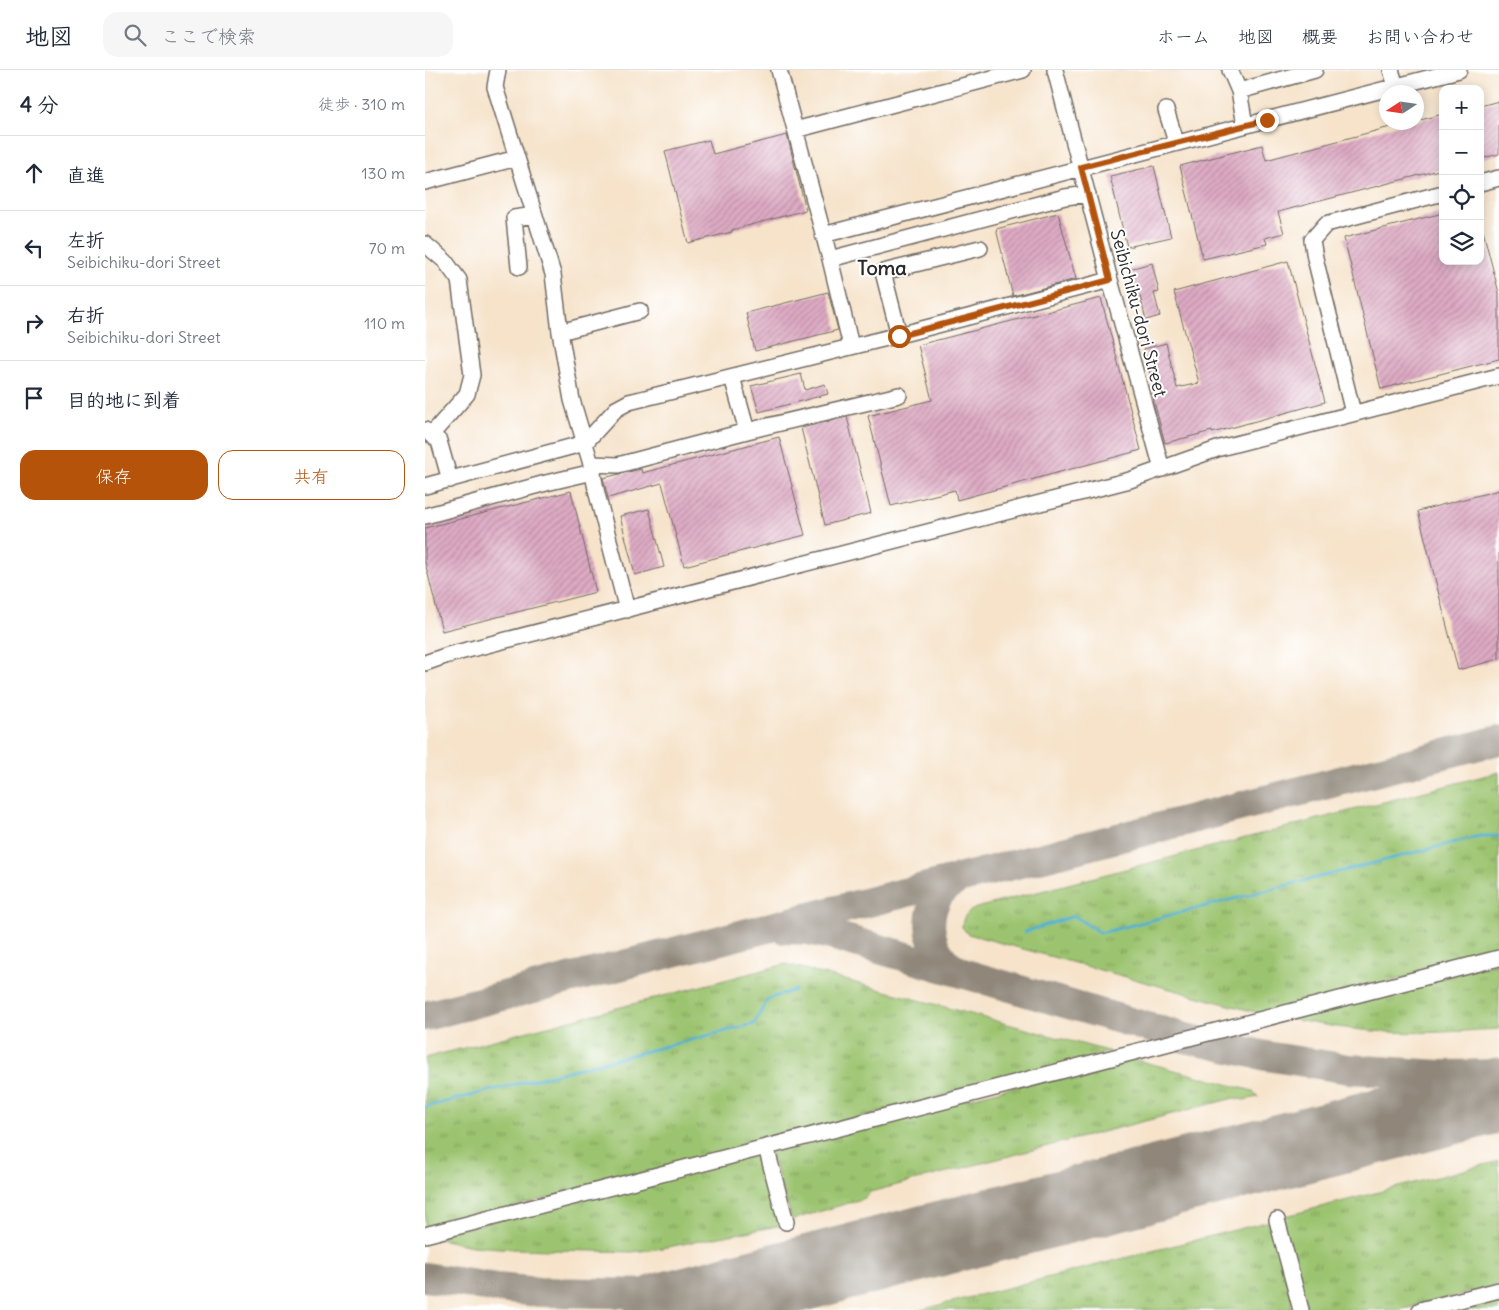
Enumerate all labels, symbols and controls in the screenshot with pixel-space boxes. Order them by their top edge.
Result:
search box [103,12,453,57]
text: 地図 [25,21,73,51]
icon: search [121,21,149,49]
text: ここで検索 [161,24,256,48]
text: ホーム [1157,25,1210,48]
text: 地図 [1238,25,1274,48]
text: 概要 [1302,25,1338,48]
text: お問い合わせ [1366,25,1474,48]
north arrow [1379,85,1424,130]
map controls [1439,85,1484,265]
button: + [1439,85,1484,130]
text: 4 分 [20,91,58,118]
text: 徒歩 · 310 m [318,94,405,114]
route end [1256,109,1279,132]
button: − [1439,130,1484,175]
icon: ahead [20,159,48,187]
text: 直進 [67,163,105,187]
text: 130 m [361,163,405,183]
button: locate [1439,175,1484,220]
button: layers [1439,220,1484,265]
street label: Seibichiku-dori Street [1106,227,1172,399]
text: 左折 [67,228,105,252]
icon: left [20,234,48,262]
text: 70 m [369,238,405,258]
text: Seibichiku-dori Street [67,252,221,272]
district label: Toma [857,255,907,280]
text: 右折 [67,303,105,327]
icon: right [20,309,48,337]
text: 110 m [364,313,405,333]
route start [888,325,911,348]
text: Seibichiku-dori Street [67,327,221,347]
icon: arrive [20,384,48,412]
text: 目的地に到着 [67,388,181,412]
button: 保存 [20,450,208,500]
button: 共有 [218,450,405,500]

